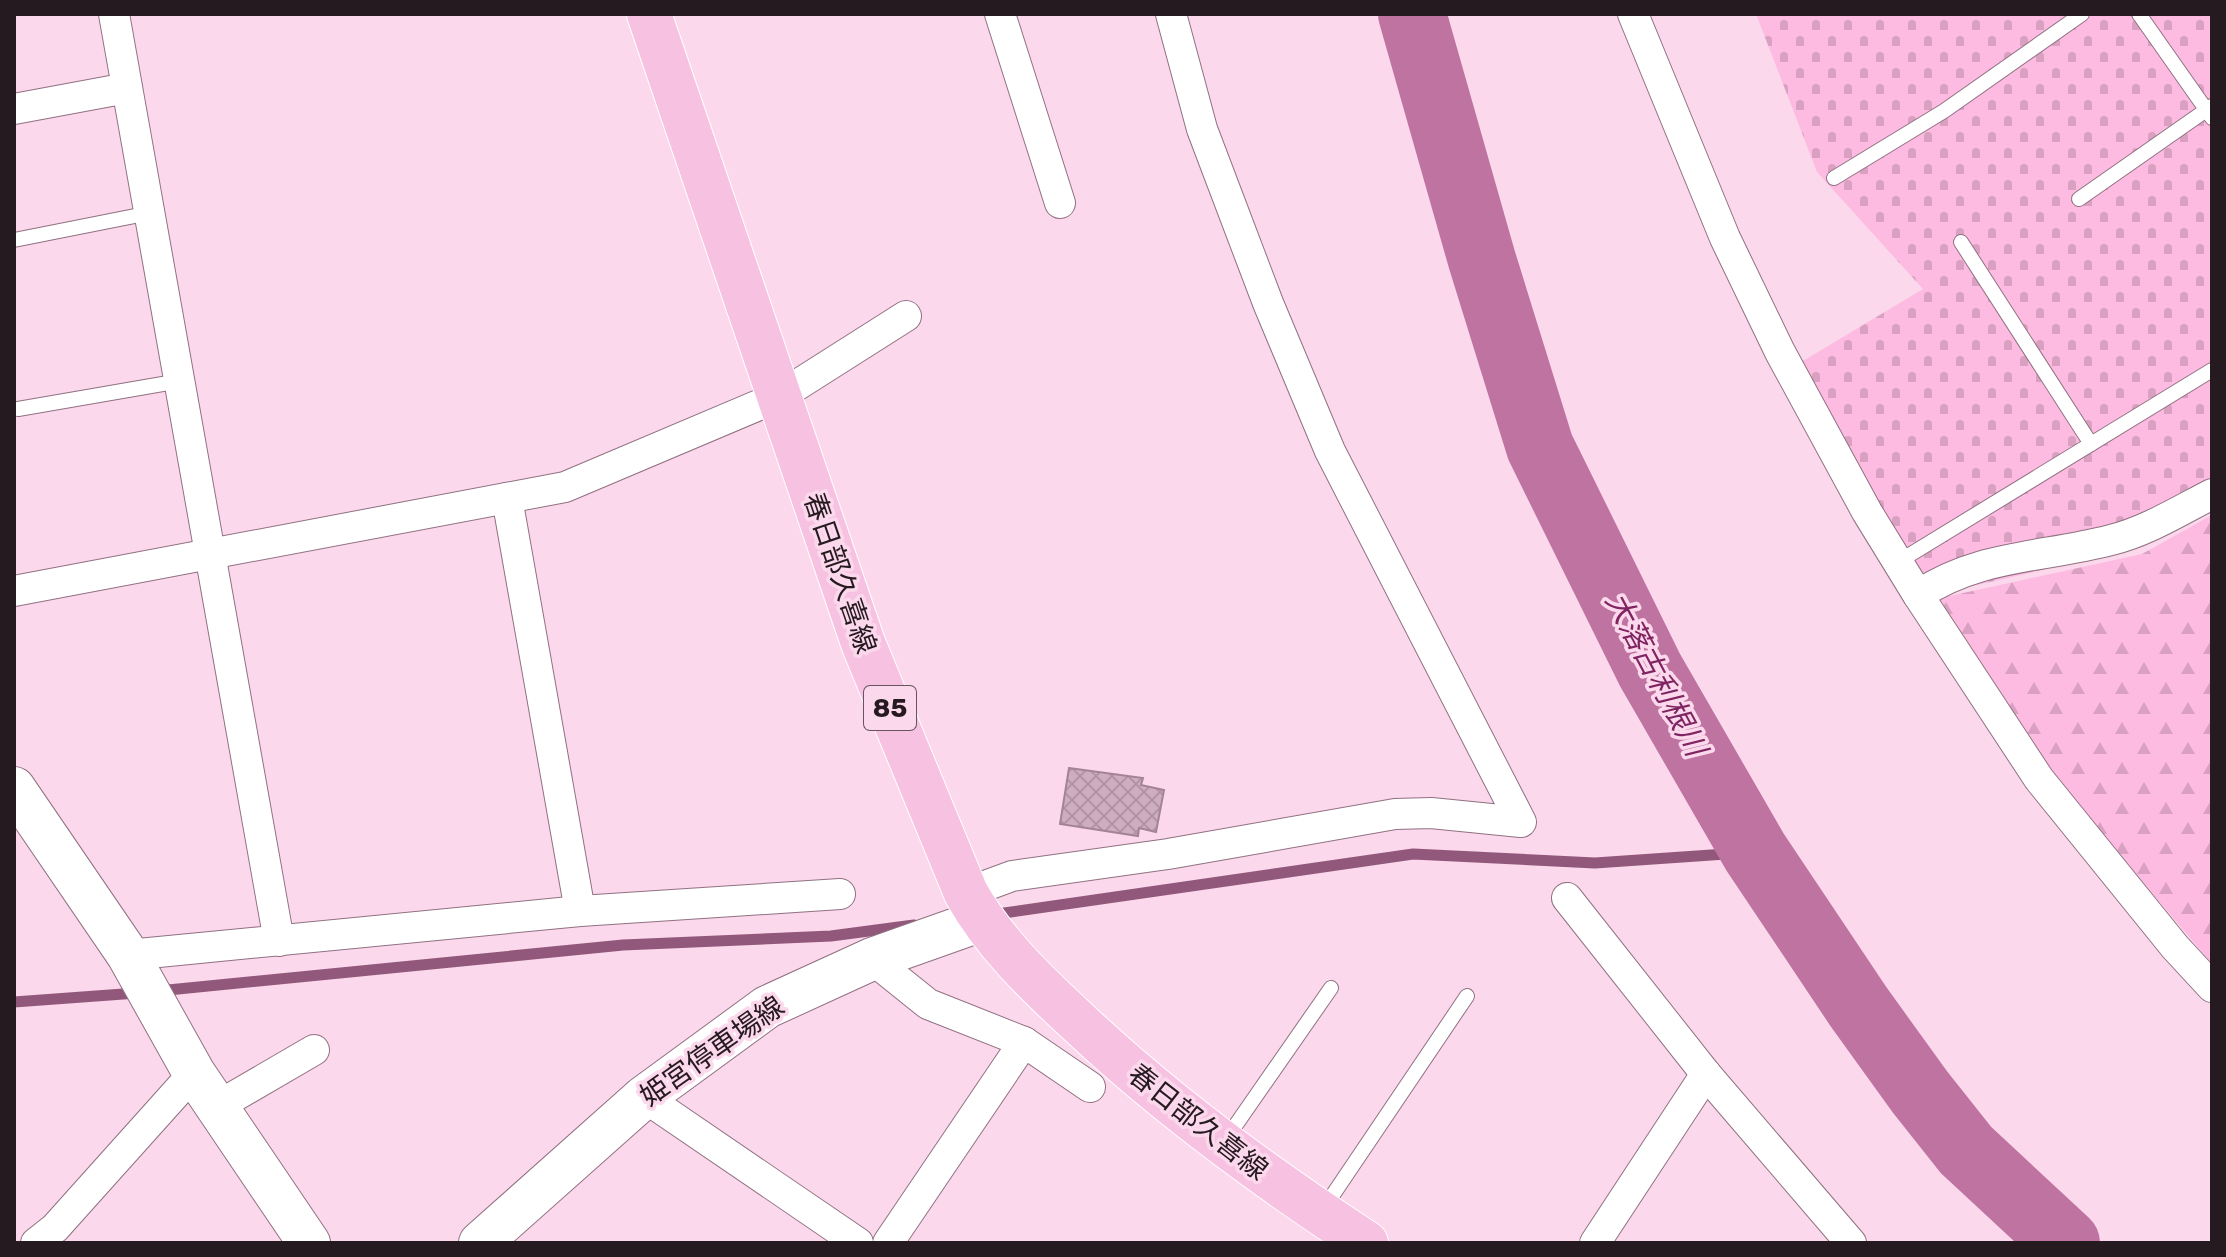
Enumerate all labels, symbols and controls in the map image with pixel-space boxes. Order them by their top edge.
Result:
street label: 春日部久喜線 [797,488,883,658]
water label: 大落古利根川 [1598,586,1716,765]
road number: 85 [864,686,916,730]
street label: 姫宮停車場線 [634,989,790,1113]
street label: 春日部久喜線 [1122,1057,1274,1187]

